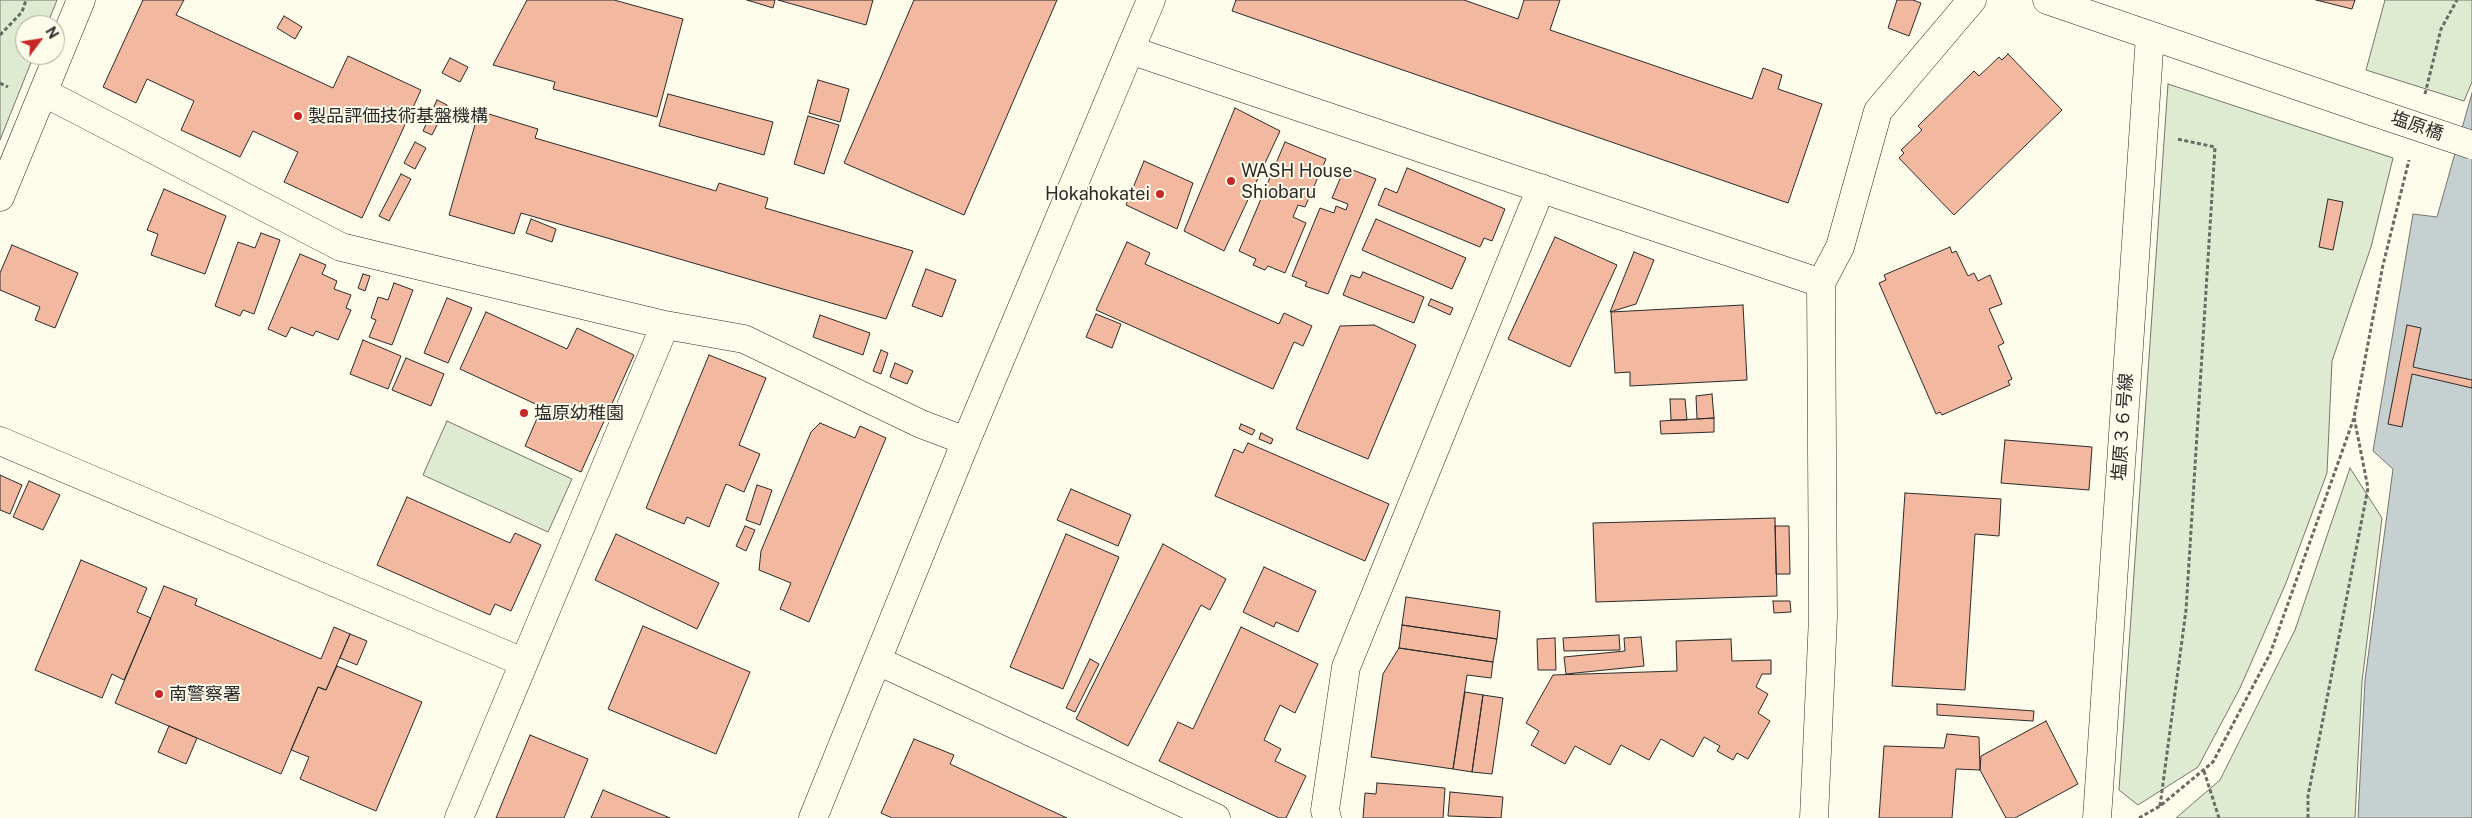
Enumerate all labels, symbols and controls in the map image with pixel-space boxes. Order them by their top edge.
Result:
north arrow [15,15,65,65]
text: N [42,24,62,42]
place label: 製品評価技術基盤機構 [308,105,488,127]
street label: 塩原橋 [2388,107,2446,145]
marker: 製品評価技術基盤機構 [292,110,304,122]
place label: WASH House Shiobaru [1241,160,1352,202]
marker: WASH House Shiobaru [1225,175,1237,187]
place label: Hokahokatei [1045,183,1150,205]
marker: Hokahokatei [1154,188,1166,200]
street label: 塩原３６号線 [2108,372,2138,482]
place label: 塩原幼稚園 [534,402,624,424]
marker: 塩原幼稚園 [518,407,530,419]
place label: 南警察署 [169,683,241,705]
marker: 南警察署 [153,688,165,700]

